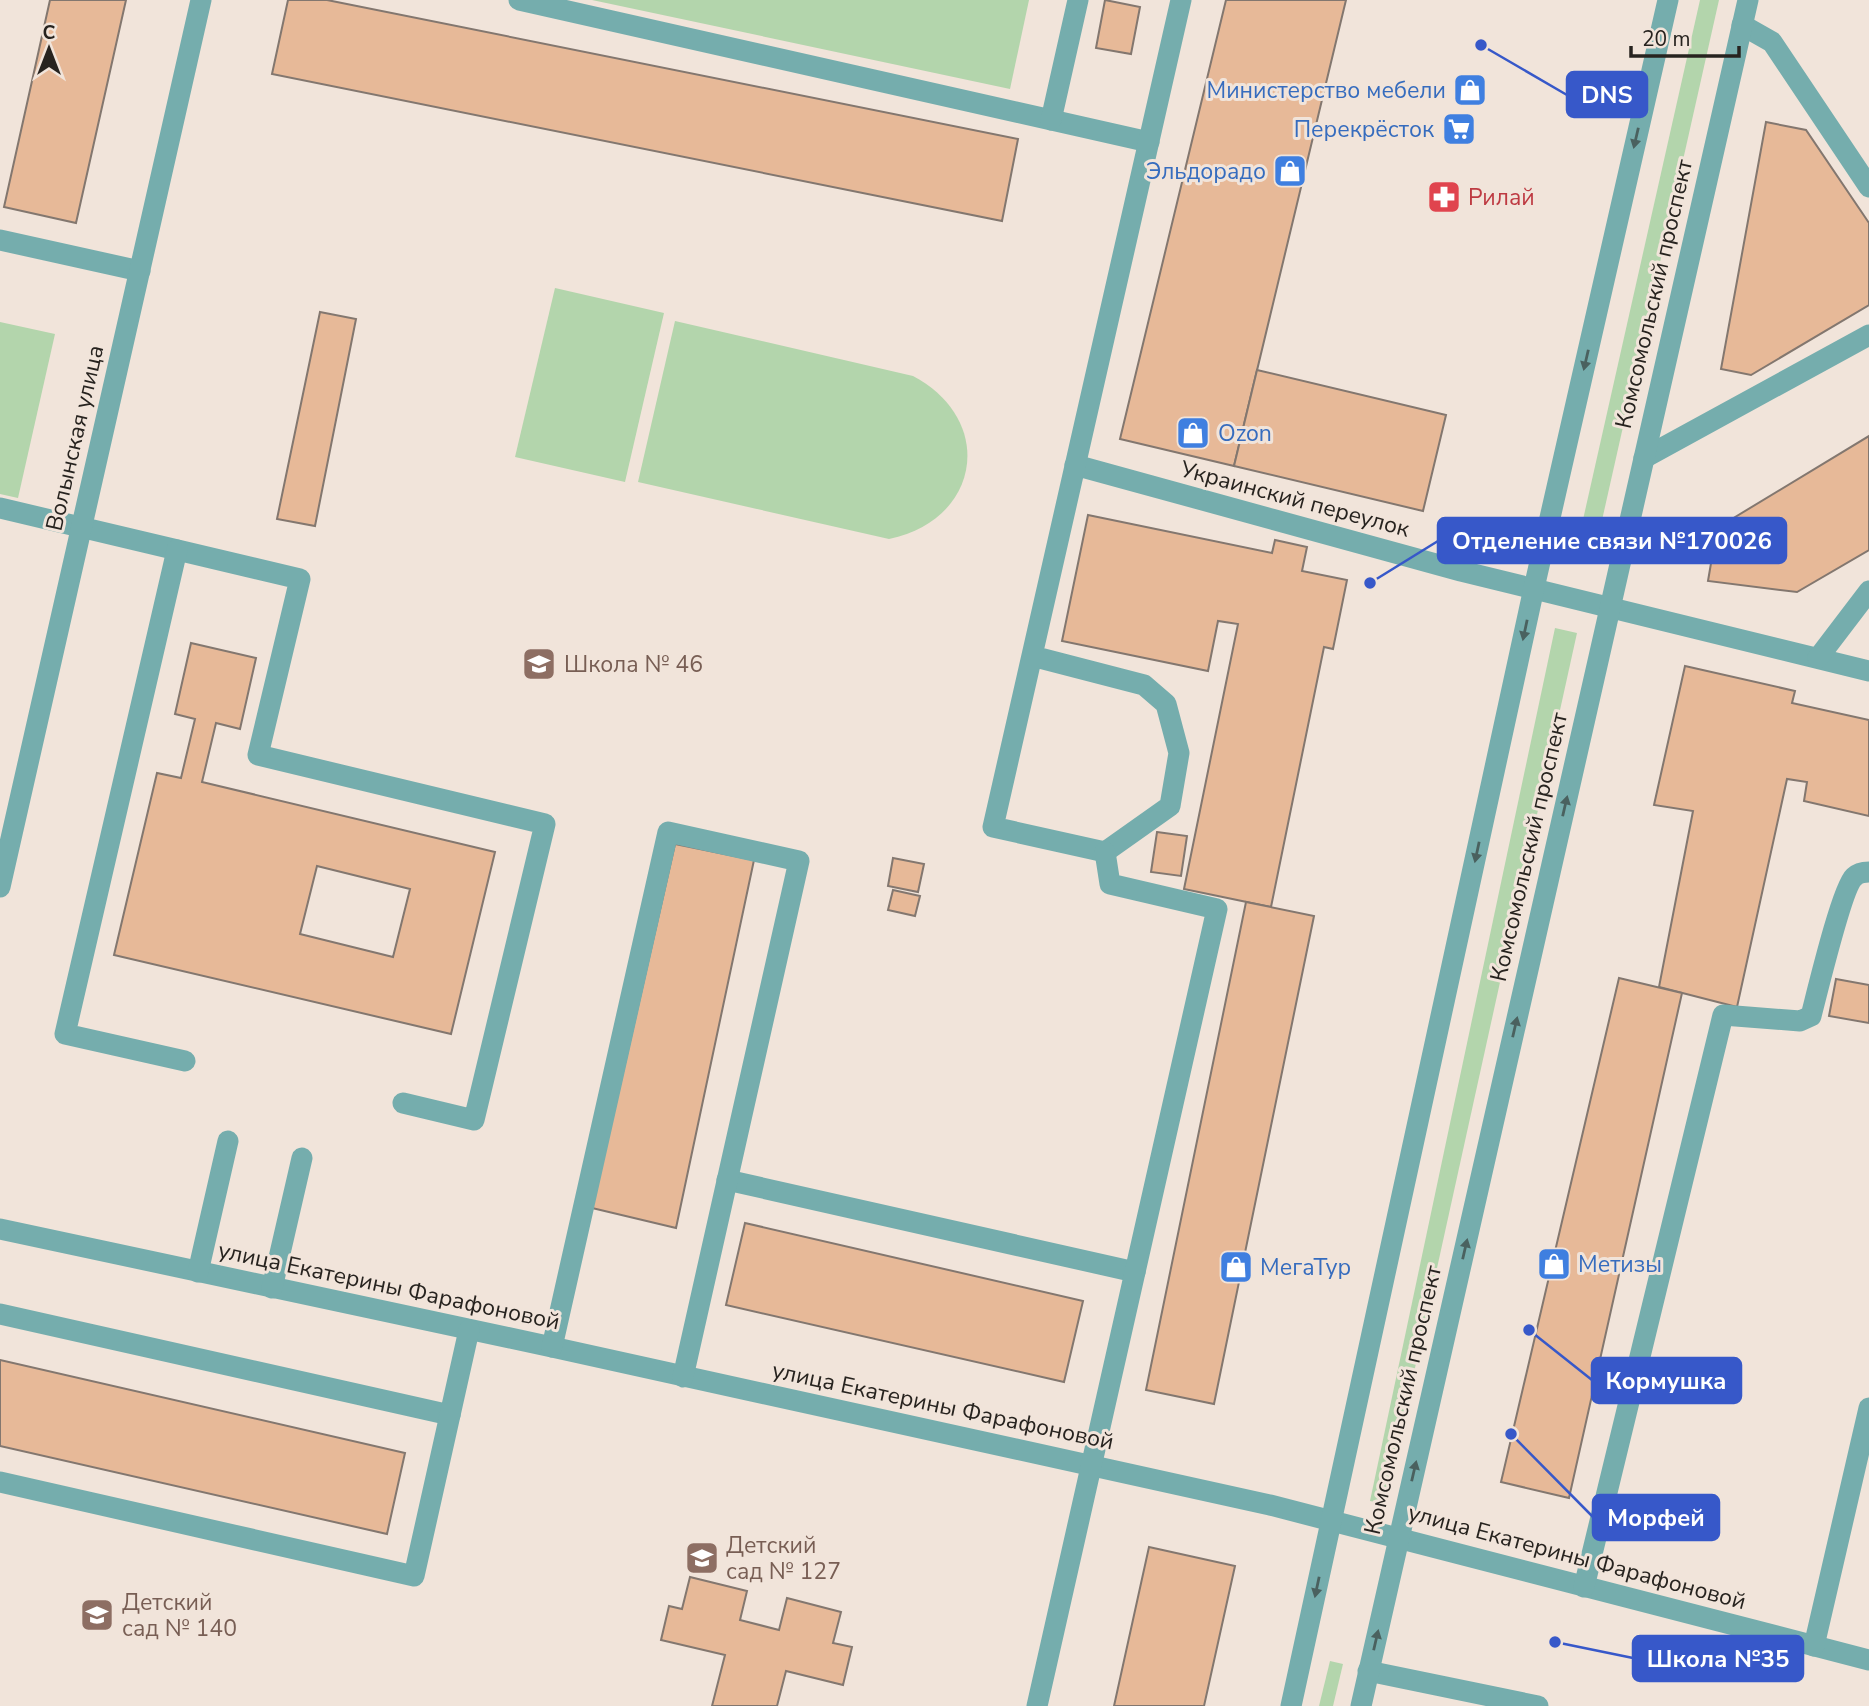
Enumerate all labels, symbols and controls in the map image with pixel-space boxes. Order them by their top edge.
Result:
north arrow [14,14,84,84]
scale bar [1631,14,1740,58]
text: С [43,20,56,46]
text: 20 m [1642,25,1691,53]
shop icon: Министерство мебели [1451,71,1489,109]
callout: DNS [1567,72,1647,117]
place label: Министерство мебели [1206,75,1446,106]
text: DNS [1581,79,1633,111]
supermarket icon: Перекрёсток [1440,110,1478,148]
place label: Перекрёсток [1294,114,1435,145]
one-way arrow [1630,127,1641,149]
shop icon: Эльдорадо [1271,152,1309,190]
place label: Эльдорадо [1146,156,1266,187]
street label: Комсомольский проспект [1608,156,1700,432]
pharmacy icon: Рилай [1425,178,1463,216]
place label: Рилай [1468,182,1535,213]
street label: Волынская улица [39,342,111,534]
one-way arrow [1580,349,1591,371]
shop icon: Ozon [1174,414,1212,452]
place label: Ozon [1218,418,1272,449]
street label: Украинский переулок [1176,453,1414,545]
callout: Отделение связи №170026 [1438,518,1786,563]
text: Отделение связи №170026 [1452,525,1772,557]
one-way arrow [1520,619,1531,641]
school or university icon: Школа № 46 [520,645,558,683]
place label: Школа № 46 [564,649,703,680]
street label: Комсомольский проспект [1483,709,1575,985]
one-way arrow [1560,794,1571,816]
one-way arrow [1471,841,1482,863]
one-way arrow [1510,1016,1521,1038]
street label: улица Екатерины Фарафоновой [215,1235,563,1337]
one-way arrow [1459,1238,1470,1260]
shop icon: Метизы [1535,1245,1573,1283]
shop icon: МегаТур [1217,1248,1255,1286]
place label: Метизы [1578,1249,1662,1280]
place label: МегаТур [1260,1252,1351,1283]
street label: Комсомольский проспект [1357,1262,1449,1538]
street label: улица Екатерины Фарафоновой [769,1355,1117,1457]
callout: Кормушка [1592,1358,1741,1403]
text: Кормушка [1605,1365,1727,1397]
one-way arrow [1409,1460,1420,1482]
callout: Морфей [1593,1495,1719,1540]
street label: улица Екатерины Фарафоновой [1405,1497,1749,1617]
text: Морфей [1607,1502,1705,1534]
place label: Детский сад № 127 [726,1530,841,1587]
school or university icon: Детский сад № 127 [683,1539,721,1577]
one-way arrow [1311,1576,1322,1598]
place label: Детский сад № 140 [122,1587,237,1644]
school or university icon: Детский сад № 140 [78,1596,116,1634]
one-way arrow [1371,1629,1382,1651]
callout: Школа №35 [1633,1636,1803,1681]
text: Школа №35 [1647,1643,1789,1675]

